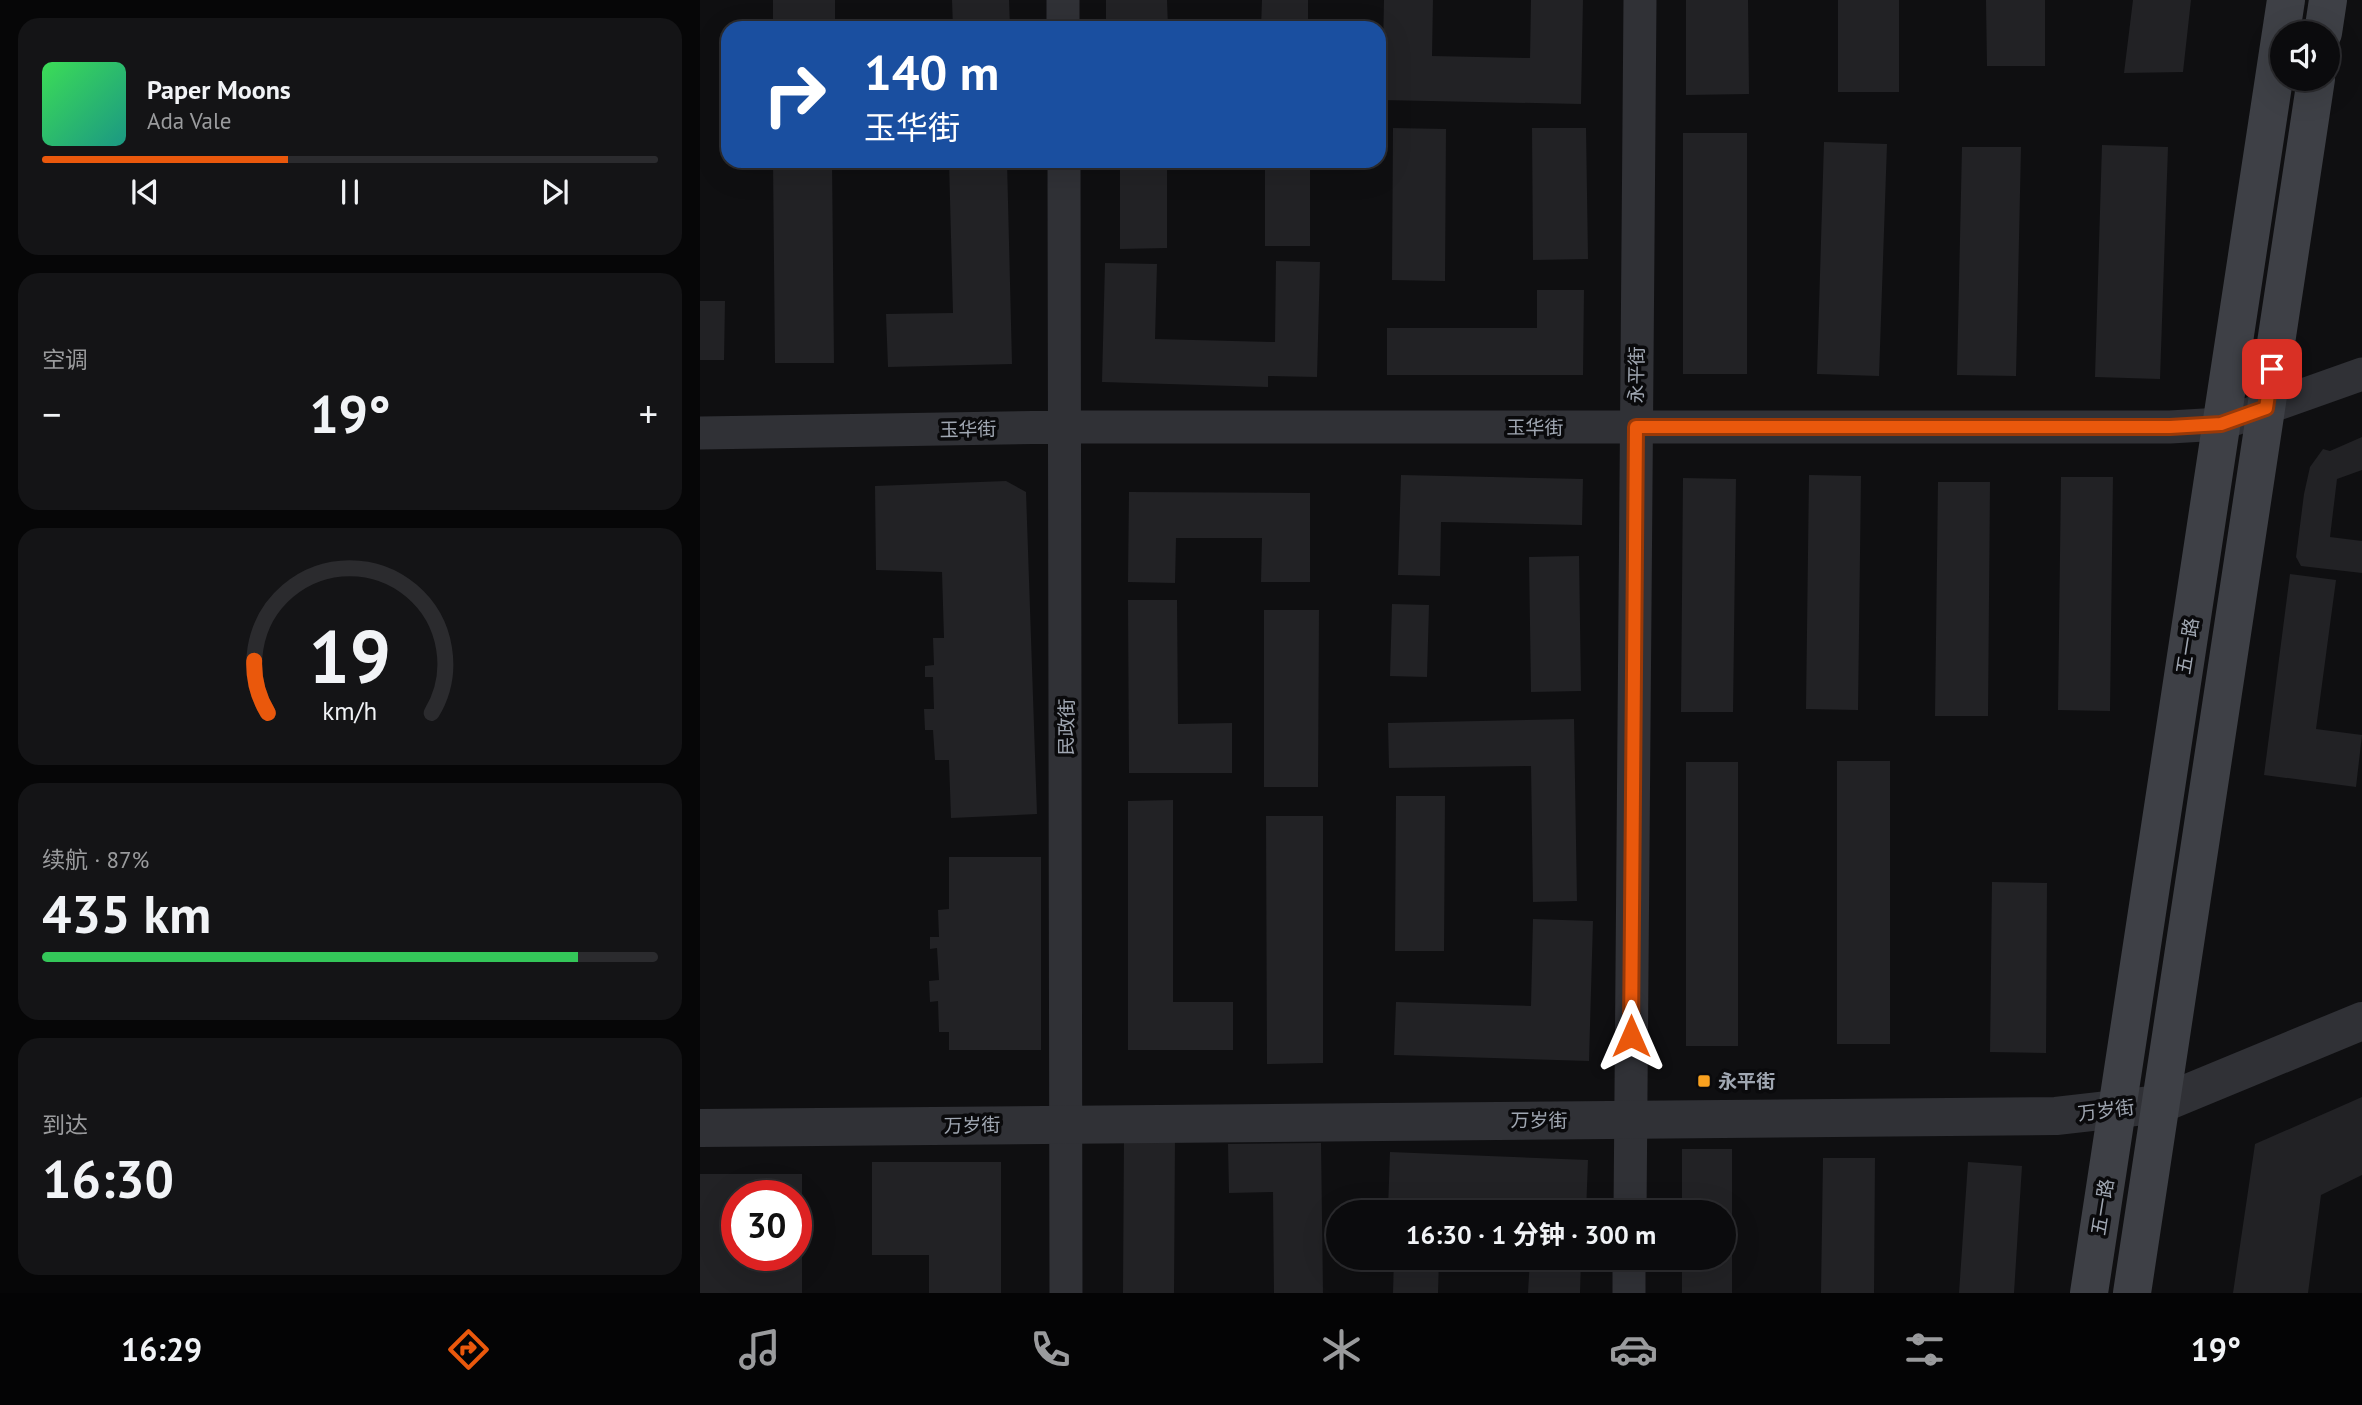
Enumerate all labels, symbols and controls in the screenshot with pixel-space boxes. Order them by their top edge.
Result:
map controls [2270,21,2340,91]
button: sound [2270,21,2340,91]
text: 140 m [864,40,999,104]
icon: right [749,49,840,140]
text: Paper Moons [147,73,291,106]
text: Ada Vale [147,106,231,135]
text: 玉华街 [864,106,960,148]
icon: previous [126,173,164,211]
icon: pause [331,173,369,211]
icon: next [536,173,574,211]
pin [2242,339,2302,399]
text: 空调 [42,345,88,374]
street label: 永平街 [1624,346,1648,404]
icon: arrive [2253,350,2291,388]
text: 19° [309,380,391,447]
text: − [42,389,61,438]
text: + [639,389,658,438]
street label: 玉华街 [1506,415,1564,439]
street label: 玉华街 [939,417,997,441]
text: 19 [309,609,391,703]
street label: 五一路 [2171,616,2203,676]
text: km/h [323,694,377,726]
street label: 民政街 [1054,698,1078,756]
text: 续航 · 87% [42,845,149,874]
text: 435 km [42,880,211,947]
position arrow [1594,999,1668,1073]
place label: 永平街 [1718,1069,1775,1093]
marker: 永平街 [1696,1073,1712,1089]
street label: 万岁街 [2076,1095,2136,1125]
street label: 万岁街 [1510,1108,1568,1132]
text: 到达 [42,1110,88,1139]
street label: 万岁街 [943,1113,1001,1137]
text: 16:30 [42,1145,174,1212]
street label: 五一路 [2086,1177,2118,1237]
speed limit sign: 30 [721,1180,812,1271]
text: 16:30 · 1 分钟 · 300 m [1406,1218,1656,1251]
icon: directions [444,1325,493,1374]
icon: music [735,1325,784,1374]
icon: phone [1026,1325,1075,1374]
icon: climate [1317,1325,1366,1374]
icon: car [1609,1325,1658,1374]
icon: filters [1900,1325,1949,1374]
text: 16:29 [121,1328,202,1370]
text: 19° [2191,1328,2241,1370]

